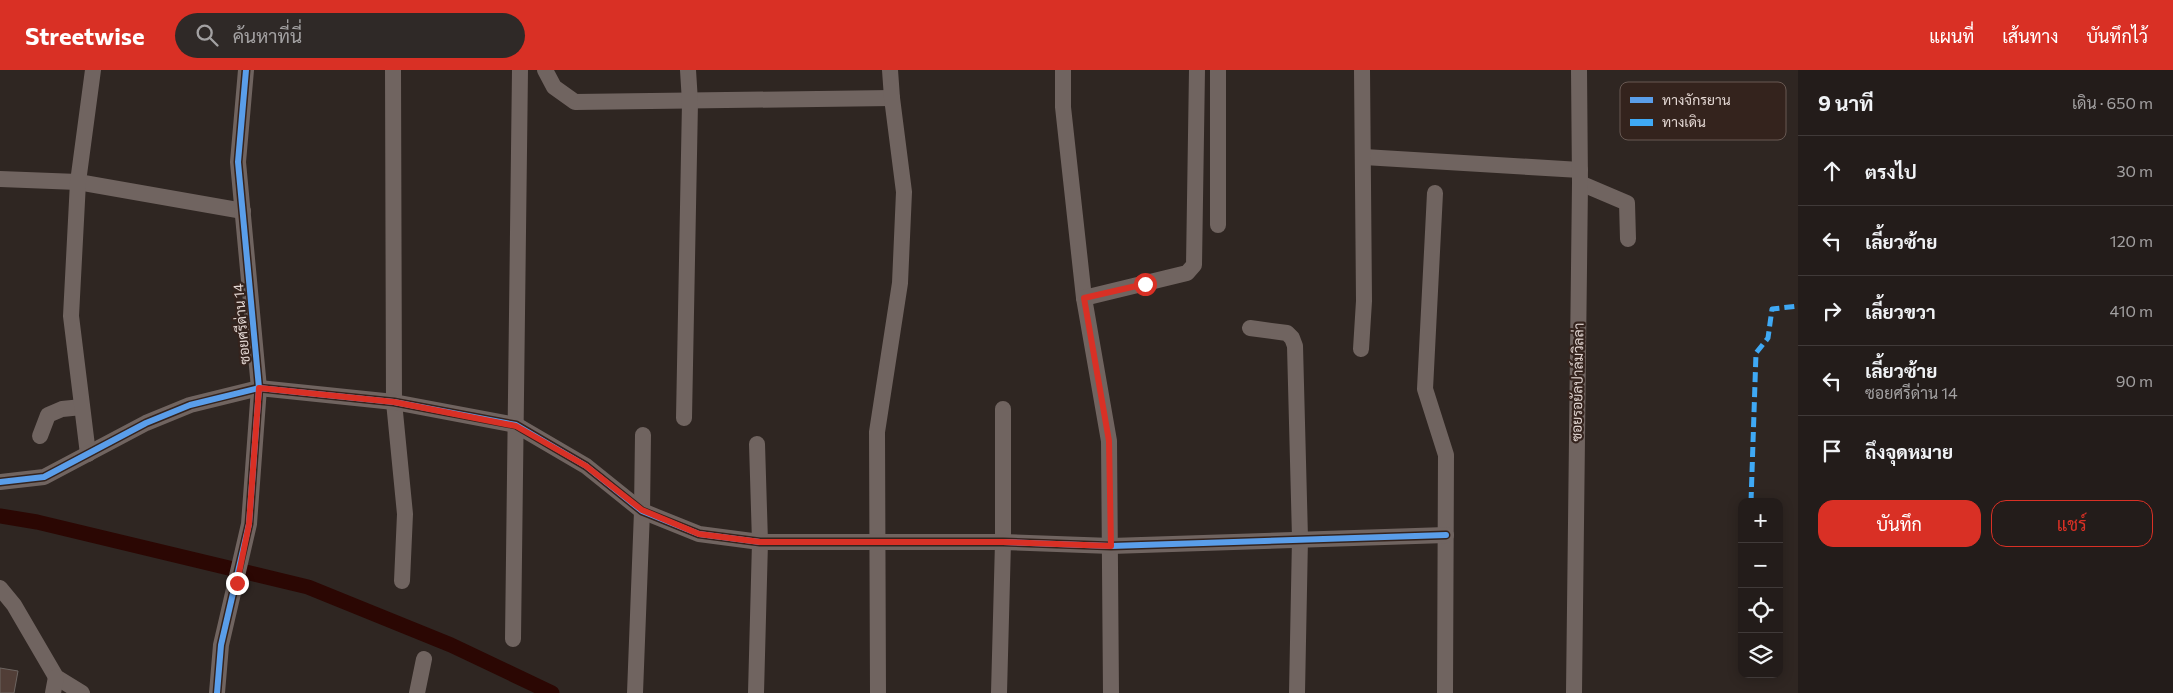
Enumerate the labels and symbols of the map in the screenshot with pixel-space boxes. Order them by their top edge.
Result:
legend [1620,82,1786,140]
text: ทางจักรยาน [1662,91,1731,108]
text: ทางเดิน [1662,113,1706,130]
route start [1134,273,1157,296]
street label: ซอยศรีด่าน 14 [229,282,253,365]
street label: ซอยรอยัลปาล์มวิลล่า [1567,322,1587,442]
route end [226,572,249,595]

